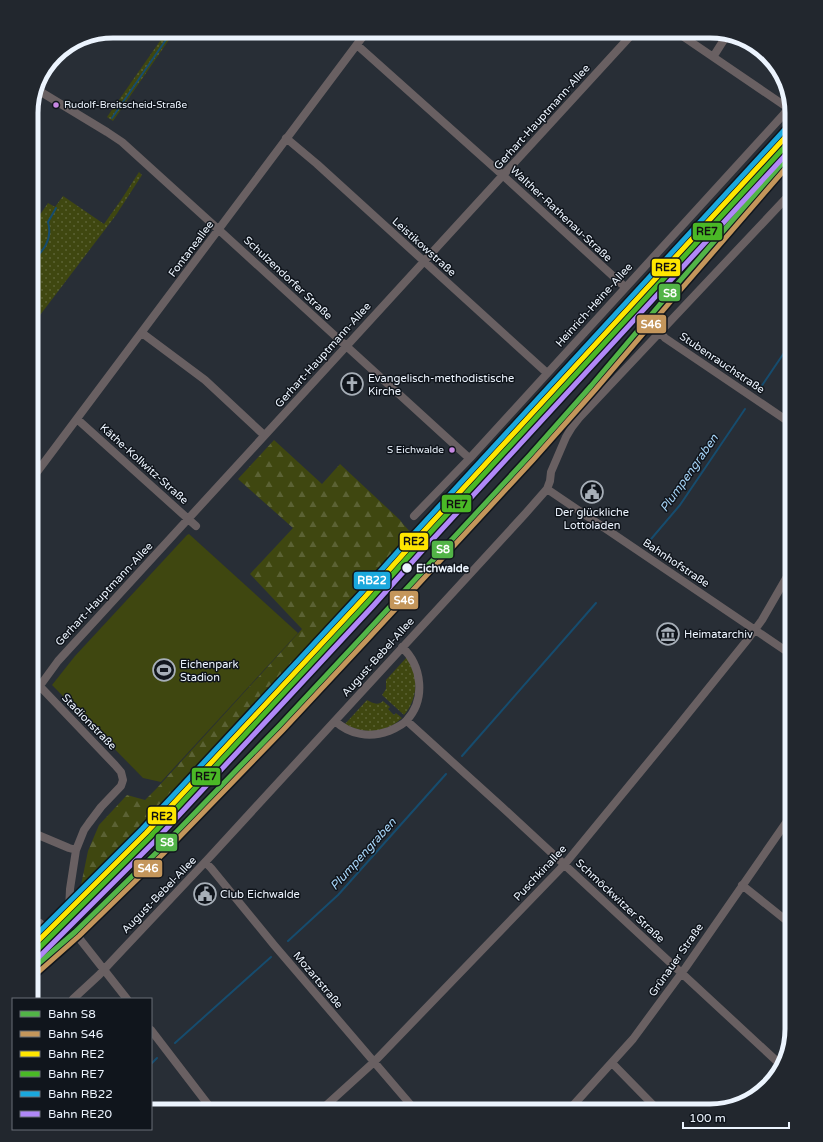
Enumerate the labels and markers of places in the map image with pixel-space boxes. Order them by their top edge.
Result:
place label: Rudolf-Breitscheid-Straße [64,99,187,111]
marker: Rudolf-Breitscheid-Straße [51,100,61,110]
church icon: Evangelisch-methodistische Kirche [339,371,365,397]
place label: Evangelisch-methodistische Kirche [368,372,514,398]
place label: S Eichwalde [387,444,444,456]
marker: S Eichwalde [447,445,457,455]
public building icon: Der glückliche Lottoladen [579,479,605,505]
place label: Der glückliche Lottoladen [555,506,629,532]
marker: Eichwalde [400,561,414,575]
place label: Eichwalde [416,562,470,575]
museum icon: Heimatarchiv [655,621,681,647]
place label: Heimatarchiv [684,628,753,641]
sports icon: Eichenpark Stadion [151,657,177,683]
place label: Eichenpark Stadion [180,658,239,684]
public building icon: Club Eichwalde [192,881,218,907]
place label: Club Eichwalde [220,888,300,901]

